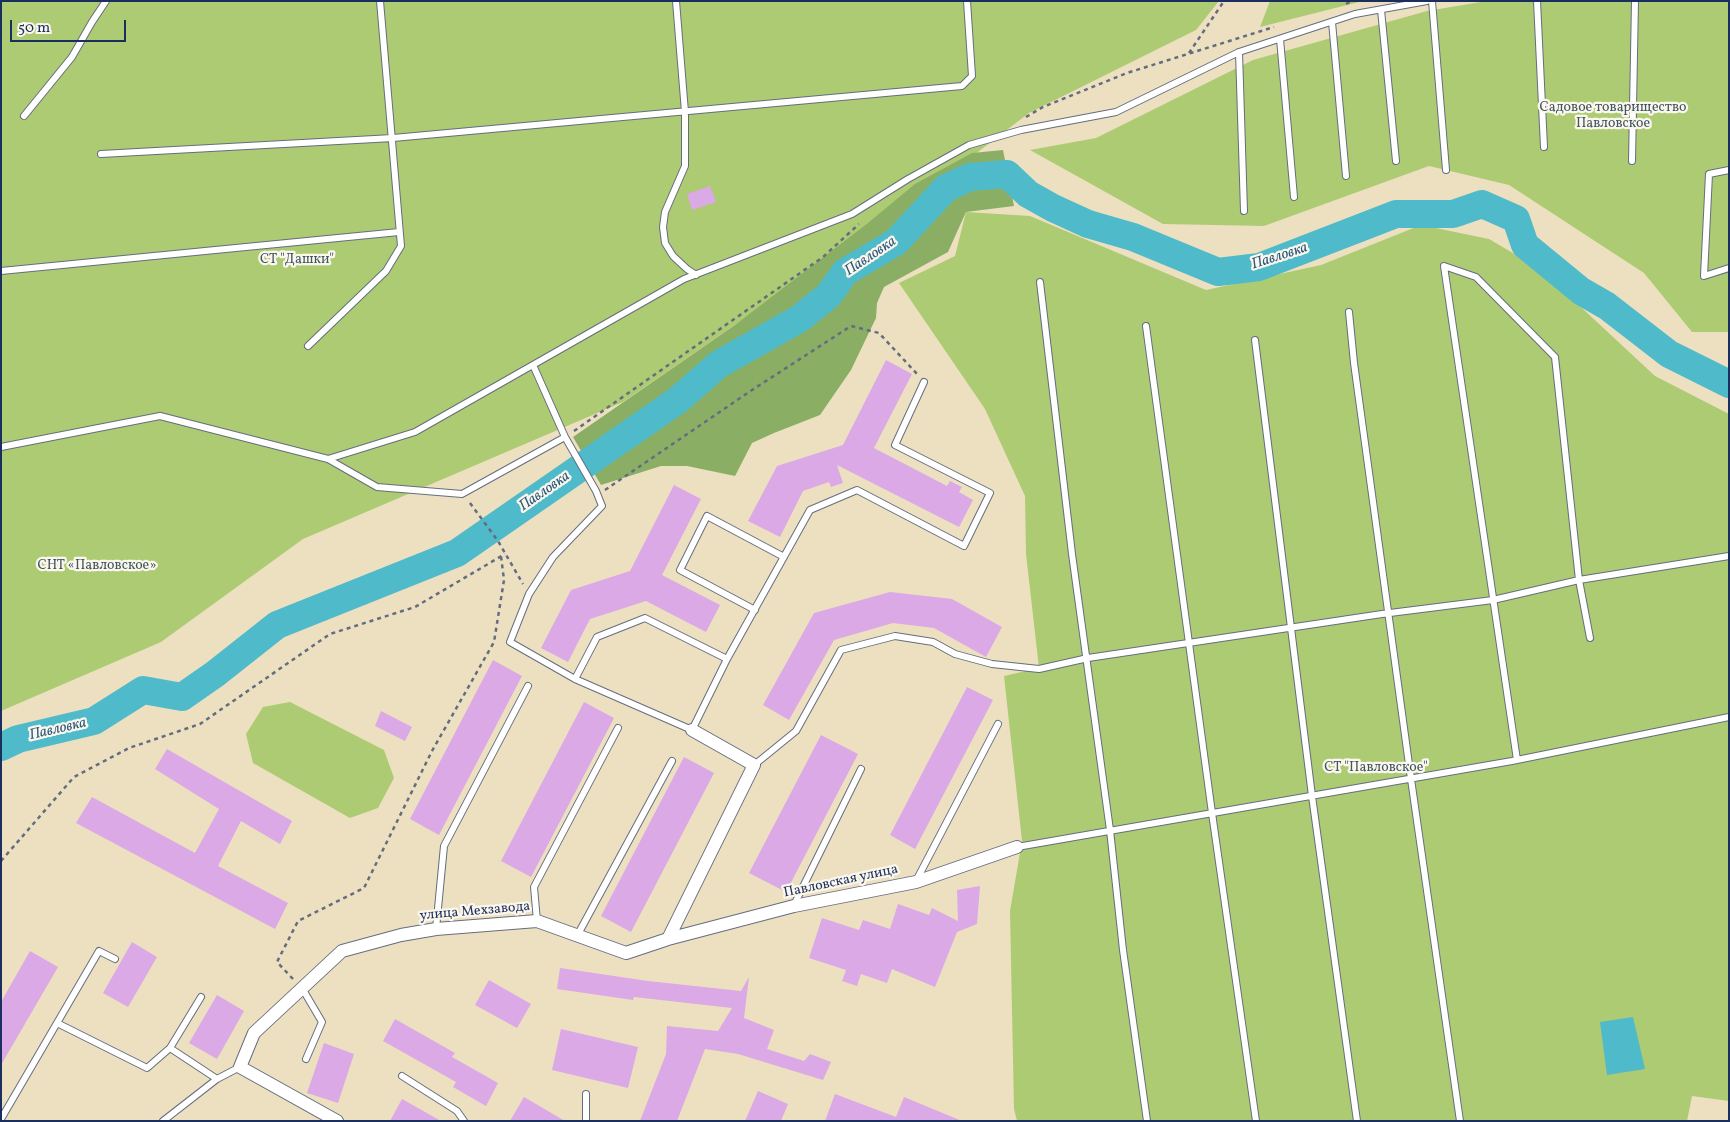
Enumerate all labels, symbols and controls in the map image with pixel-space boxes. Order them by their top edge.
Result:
scale bar [12,10,129,42]
text: 50 m [18,18,50,39]
park label: Садовое товарищество Павловское [1540,100,1686,132]
water label: Павловка [842,233,900,281]
water label: Павловка [1250,240,1310,274]
park label: СТ "Дашки" [260,252,334,268]
water label: Павловка [516,468,574,516]
park label: СНТ «Павловское» [38,558,156,574]
water label: Павловка [28,715,88,745]
park label: СТ "Павловское" [1324,760,1428,776]
street label: Павловская улица [782,862,900,902]
street label: улица Мехзавода [419,899,531,925]

